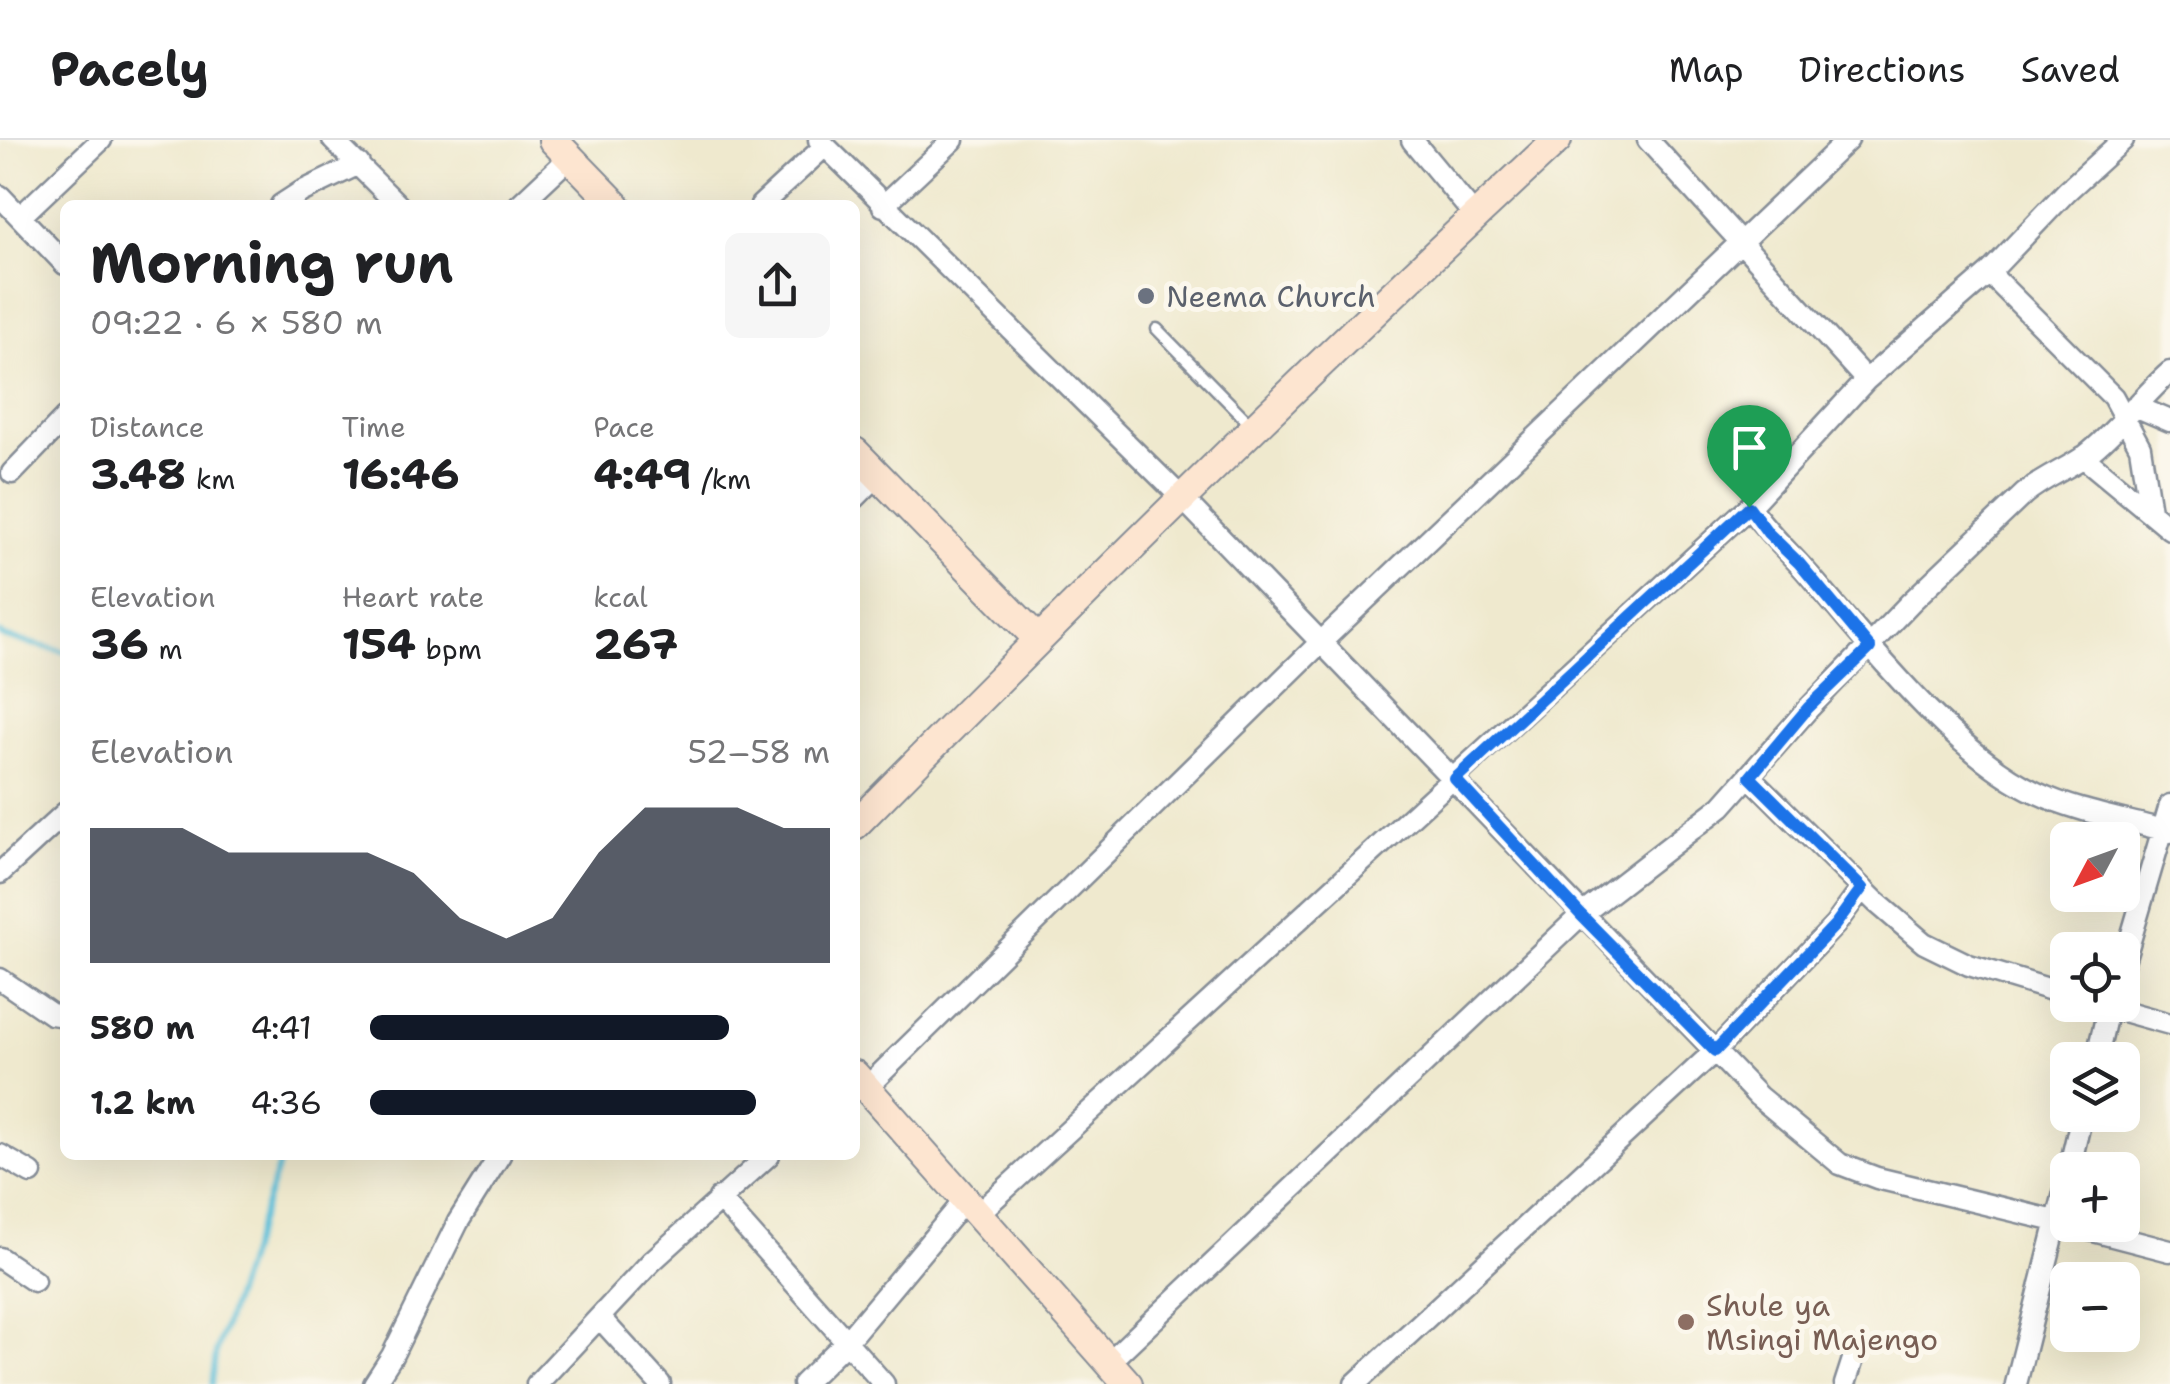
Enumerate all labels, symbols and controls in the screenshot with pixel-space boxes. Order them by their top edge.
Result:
text: Pacely [50,37,209,101]
text: Map [1669,46,1744,93]
text: Directions [1799,46,1966,93]
text: Saved [2021,46,2120,93]
text: Morning run [90,226,454,300]
button: share [725,233,830,338]
place label: Neema Church [1166,276,1376,317]
marker: Neema Church [1135,285,1157,307]
text: 09:22 · 6 × 580 m [90,301,382,344]
pin [1707,405,1792,508]
text: Distance [90,408,205,446]
text: Time [342,408,406,446]
text: Pace [593,408,655,446]
icon: arrive [1722,420,1777,475]
text: 3.48 [90,446,186,502]
text: 16:46 [342,446,460,502]
text: 4:49 [593,446,692,502]
text: km [186,460,235,498]
text: /km [692,460,751,498]
text: Elevation [90,578,215,616]
text: Heart rate [342,578,484,616]
text: kcal [593,578,648,616]
text: 36 [90,616,149,672]
text: 154 [342,616,416,672]
text: 267 [593,616,678,672]
text: m [149,630,183,668]
text: bpm [416,630,482,668]
text: Elevation [90,730,233,773]
text: 52–58 m [687,730,830,773]
north arrow [2050,822,2140,912]
map controls [2050,822,2140,1352]
button: locate [2050,932,2140,1022]
text: 580 m [90,1006,195,1049]
text: 4:41 [250,1006,312,1049]
button: layers [2050,1042,2140,1132]
text: 1.2 km [90,1081,195,1124]
text: 4:36 [250,1081,322,1124]
button: + [2050,1152,2140,1242]
button: − [2050,1262,2140,1352]
place label: Shule ya Msingi Majengo [1706,1285,1938,1360]
marker: Shule ya Msingi Majengo [1675,1311,1697,1333]

